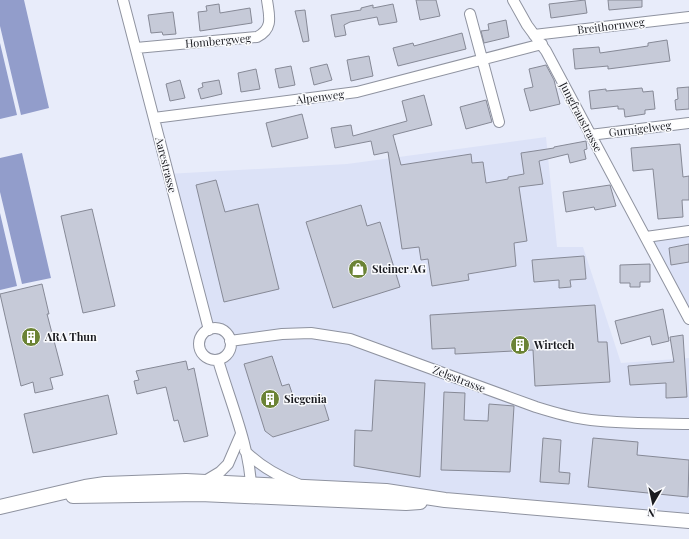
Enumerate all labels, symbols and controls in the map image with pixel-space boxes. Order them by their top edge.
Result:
street label: Breithornweg [576,14,646,37]
street label: Hombergweg [184,30,252,51]
street label: Jungfraustrasse [556,78,606,155]
street label: Alpenweg [294,86,345,107]
street label: Gurnigelweg [608,117,672,140]
street label: Aarestrasse [152,134,181,195]
shop icon: Steiner AG [347,258,369,280]
place label: Steiner AG [372,261,426,276]
building icon: ARA Thun [20,326,42,348]
place label: ARA Thun [44,329,97,344]
building icon: Wirtech [509,334,531,356]
place label: Wirtech [533,337,575,352]
street label: Zelgstrasse [431,362,488,396]
building icon: Siegenia [259,388,281,410]
place label: Siegenia [284,391,327,406]
north arrow [633,483,673,523]
text: N [646,505,656,521]

